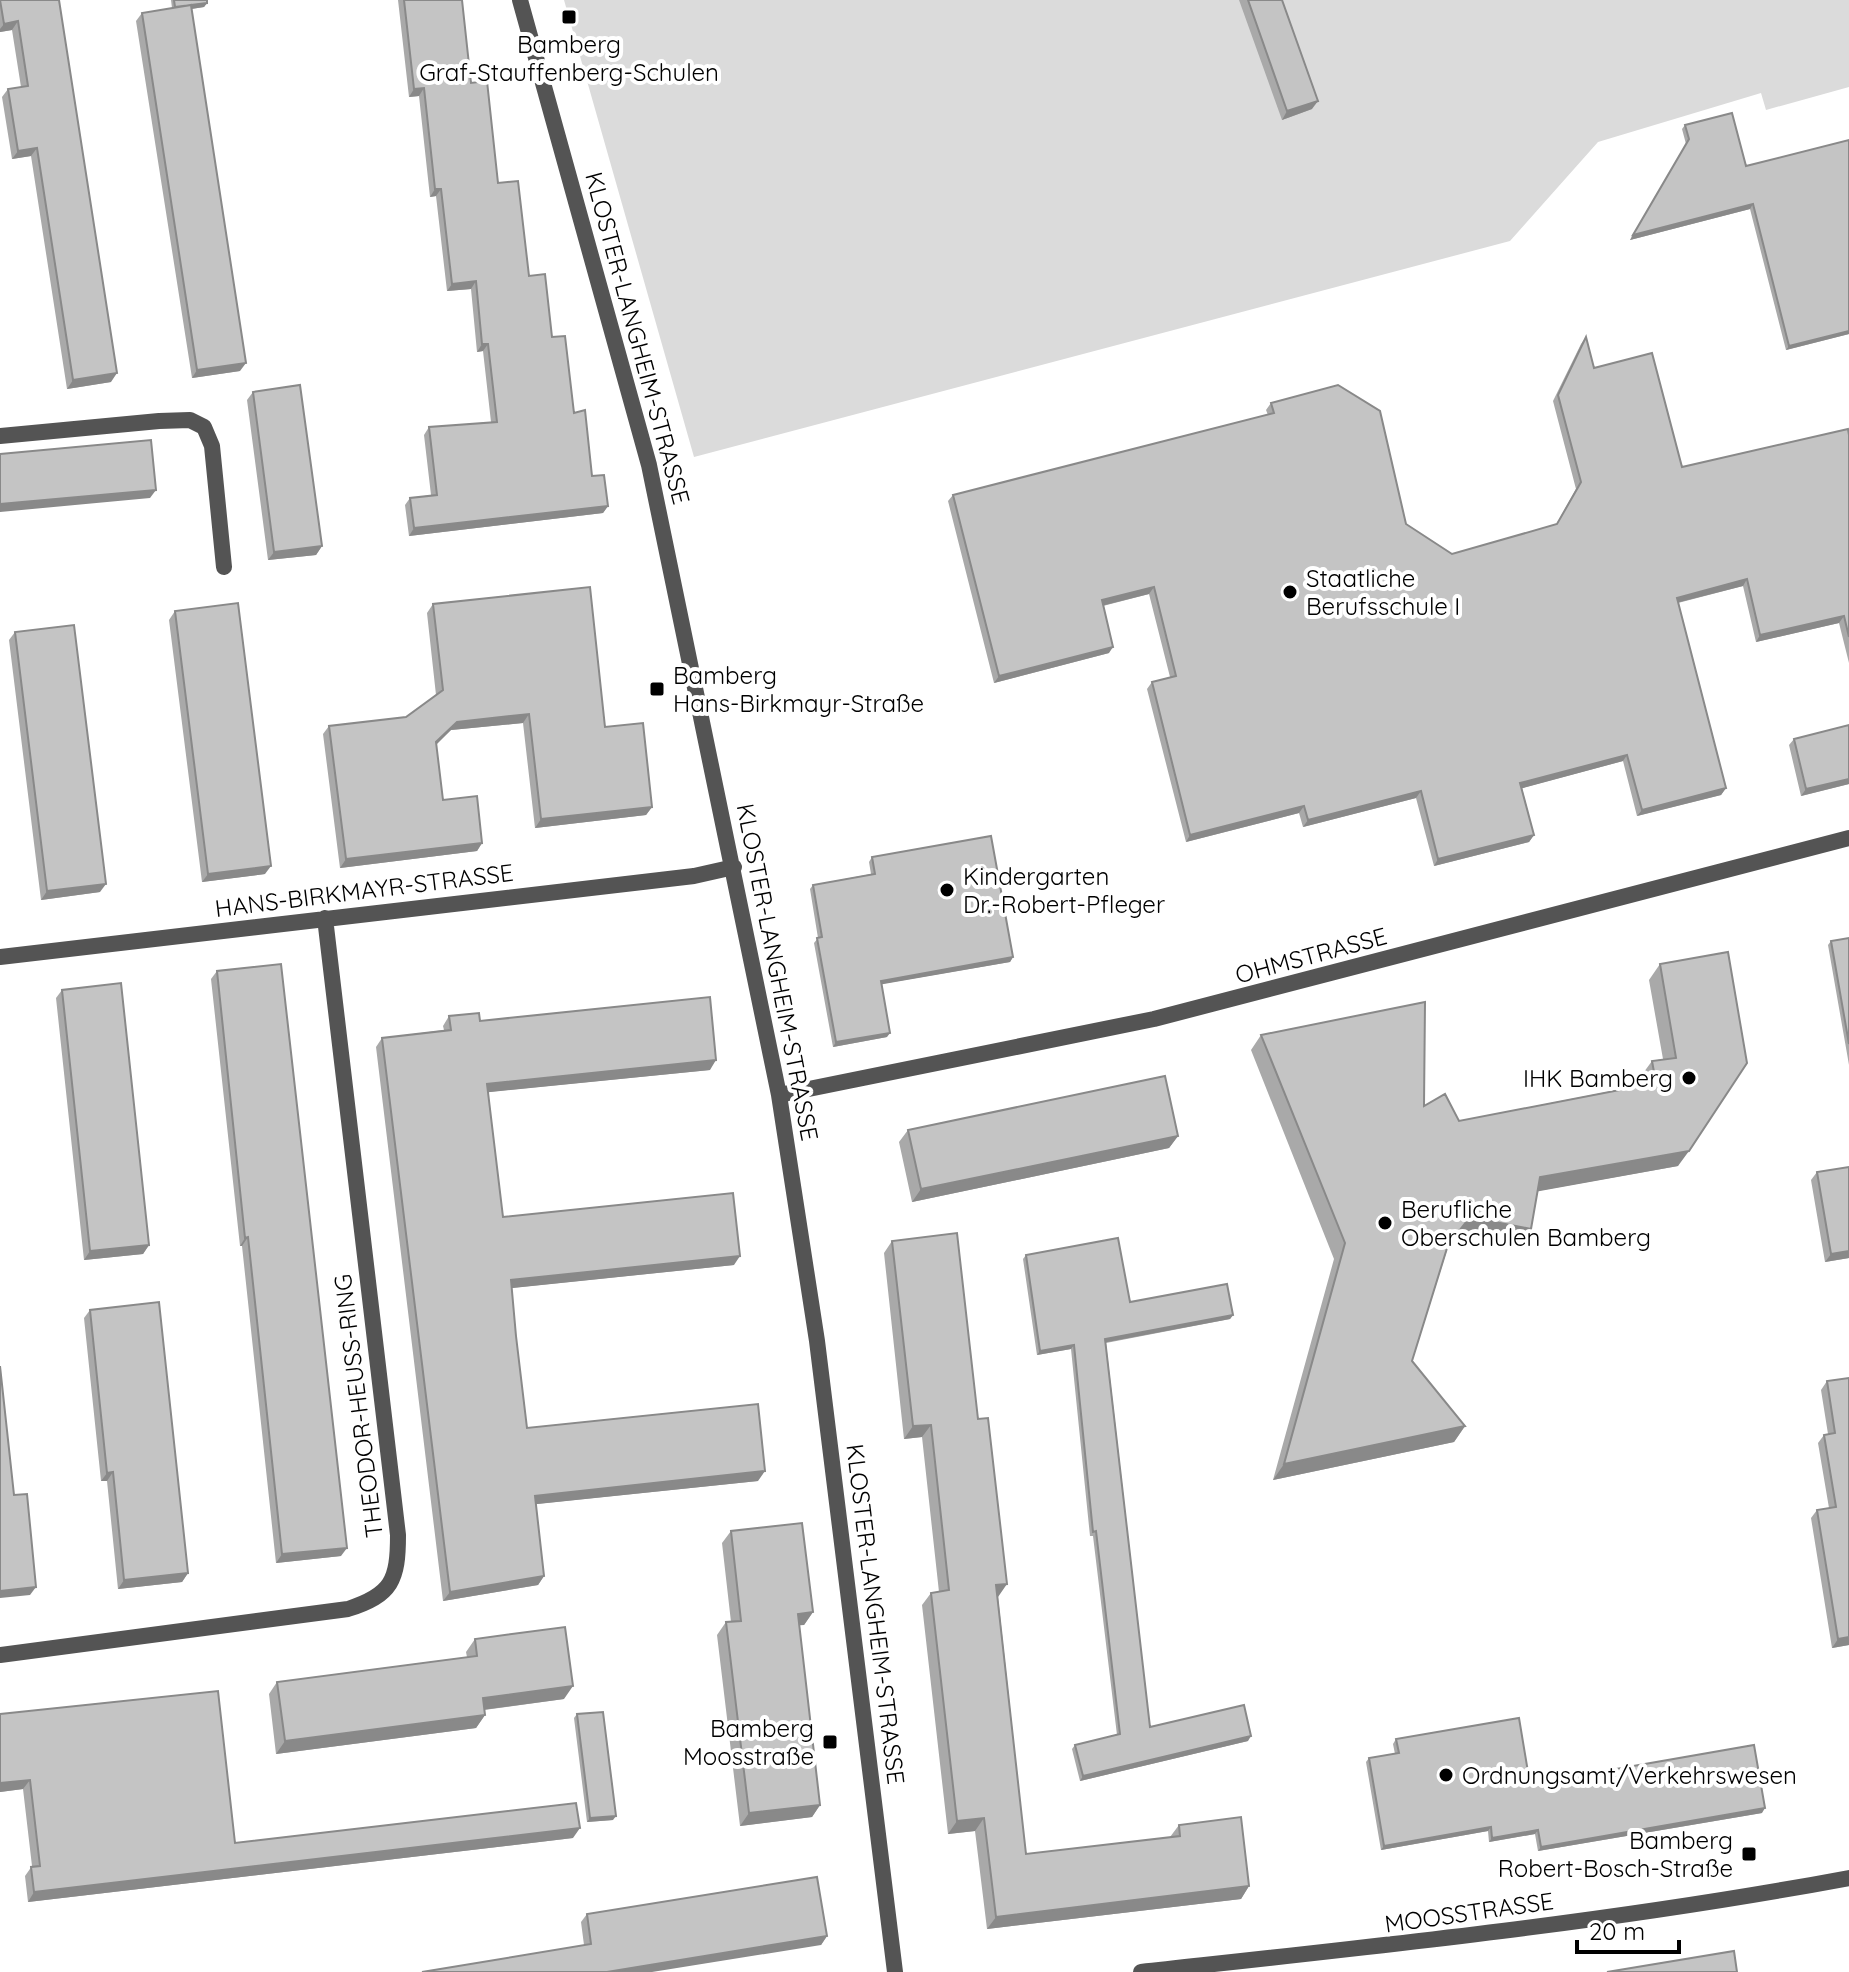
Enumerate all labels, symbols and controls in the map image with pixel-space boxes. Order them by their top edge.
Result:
marker: Bamberg Graf-Stauffenberg-Schulen [560,8,578,26]
place label: Bamberg Graf-Stauffenberg-Schulen [419,29,719,87]
street label: KLOSTER-LANGHEIM-STRASSE [579,168,697,508]
place label: Staatliche Berufsschule I [1306,563,1460,621]
marker: Staatliche Berufsschule I [1281,583,1299,601]
place label: Bamberg Hans-Birkmayr-Straße [673,660,924,718]
marker: Bamberg Hans-Birkmayr-Straße [648,680,666,698]
street label: KLOSTER-LANGHEIM-STRASSE [731,801,825,1143]
street label: HANS-BIRKMAYR-STRASSE [213,857,515,923]
place label: Kindergarten Dr.-Robert-Pfleger [963,861,1165,919]
marker: Kindergarten Dr.-Robert-Pfleger [938,881,956,899]
street label: OHMSTRASSE [1232,920,1390,990]
place label: IHK Bamberg [1523,1063,1673,1093]
marker: IHK Bamberg [1680,1069,1698,1087]
place label: Berufliche Oberschulen Bamberg [1401,1194,1651,1252]
marker: Berufliche Oberschulen Bamberg [1376,1214,1394,1232]
street label: THEODOR-HEUSS-RING [327,1273,389,1539]
street label: KLOSTER-LANGHEIM-STRASSE [840,1442,912,1786]
place label: Bamberg Moosstraße [683,1713,814,1771]
marker: Bamberg Moosstraße [821,1733,839,1751]
place label: Ordnungsamt/Verkehrswesen [1462,1760,1797,1790]
marker: Ordnungsamt/Verkehrswesen [1437,1766,1455,1784]
place label: Bamberg Robert-Bosch-Straße [1498,1825,1733,1883]
marker: Bamberg Robert-Bosch-Straße [1740,1845,1758,1863]
street label: MOOSSTRASSE [1383,1885,1555,1939]
scale bar [1577,1904,1679,1954]
text: 20 m [1589,1916,1645,1946]

